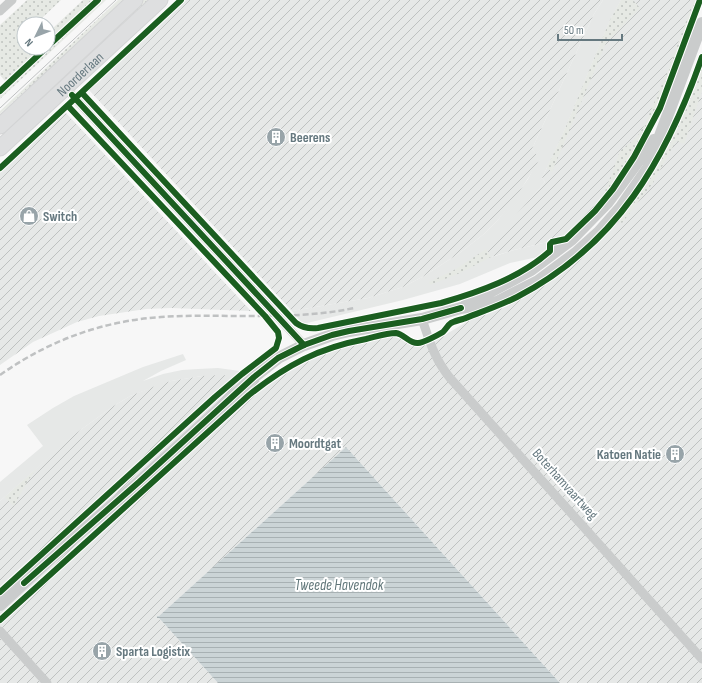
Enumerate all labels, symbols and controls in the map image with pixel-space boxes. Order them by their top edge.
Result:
north arrow [16,16,56,56]
scale bar [558,16,622,42]
text: 50 m [564,23,584,38]
text: N [22,36,36,49]
street label: Noorderlaan [53,48,107,100]
building icon: Beerens [265,126,287,148]
place label: Beerens [290,129,330,146]
shop icon: Switch [18,205,40,227]
place label: Switch [43,208,77,225]
building icon: Moordtgat [264,432,286,454]
place label: Moordtgat [289,435,341,452]
building icon: Katoen Natie [664,443,686,465]
street label: Boterhamvaartweg [529,445,602,523]
place label: Katoen Natie [597,446,661,463]
water label: Tweede Havendok [295,576,384,595]
building icon: Sparta Logistix [91,640,113,662]
place label: Sparta Logistix [116,643,190,660]

